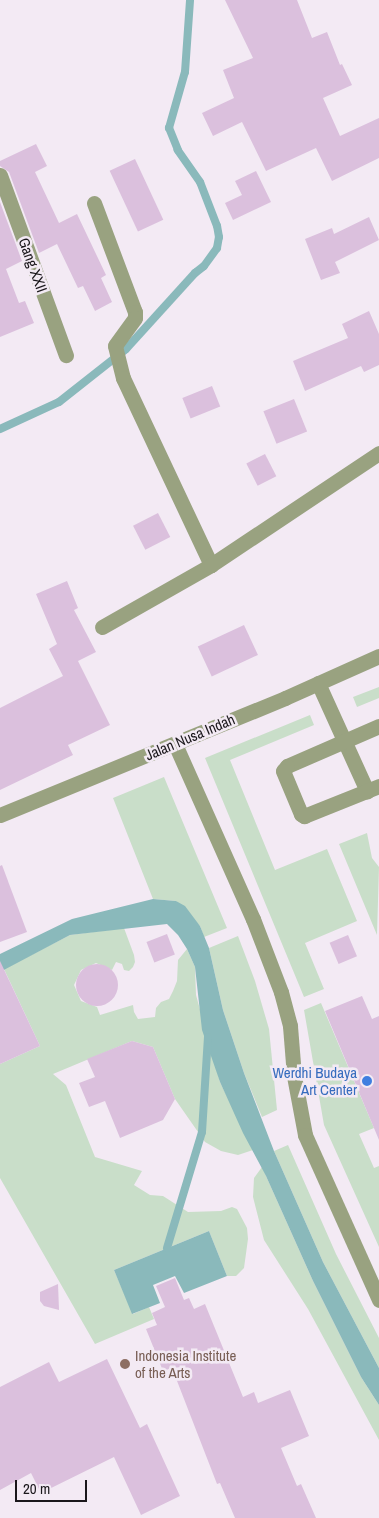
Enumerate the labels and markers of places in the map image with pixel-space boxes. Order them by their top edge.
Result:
place label: Werdhi Budaya Art Center [272,1063,357,1098]
marker: Werdhi Budaya Art Center [361,1075,373,1087]
place label: Indonesia Institute of the Arts [135,1346,236,1381]
marker: Indonesia Institute of the Arts [119,1358,131,1370]

